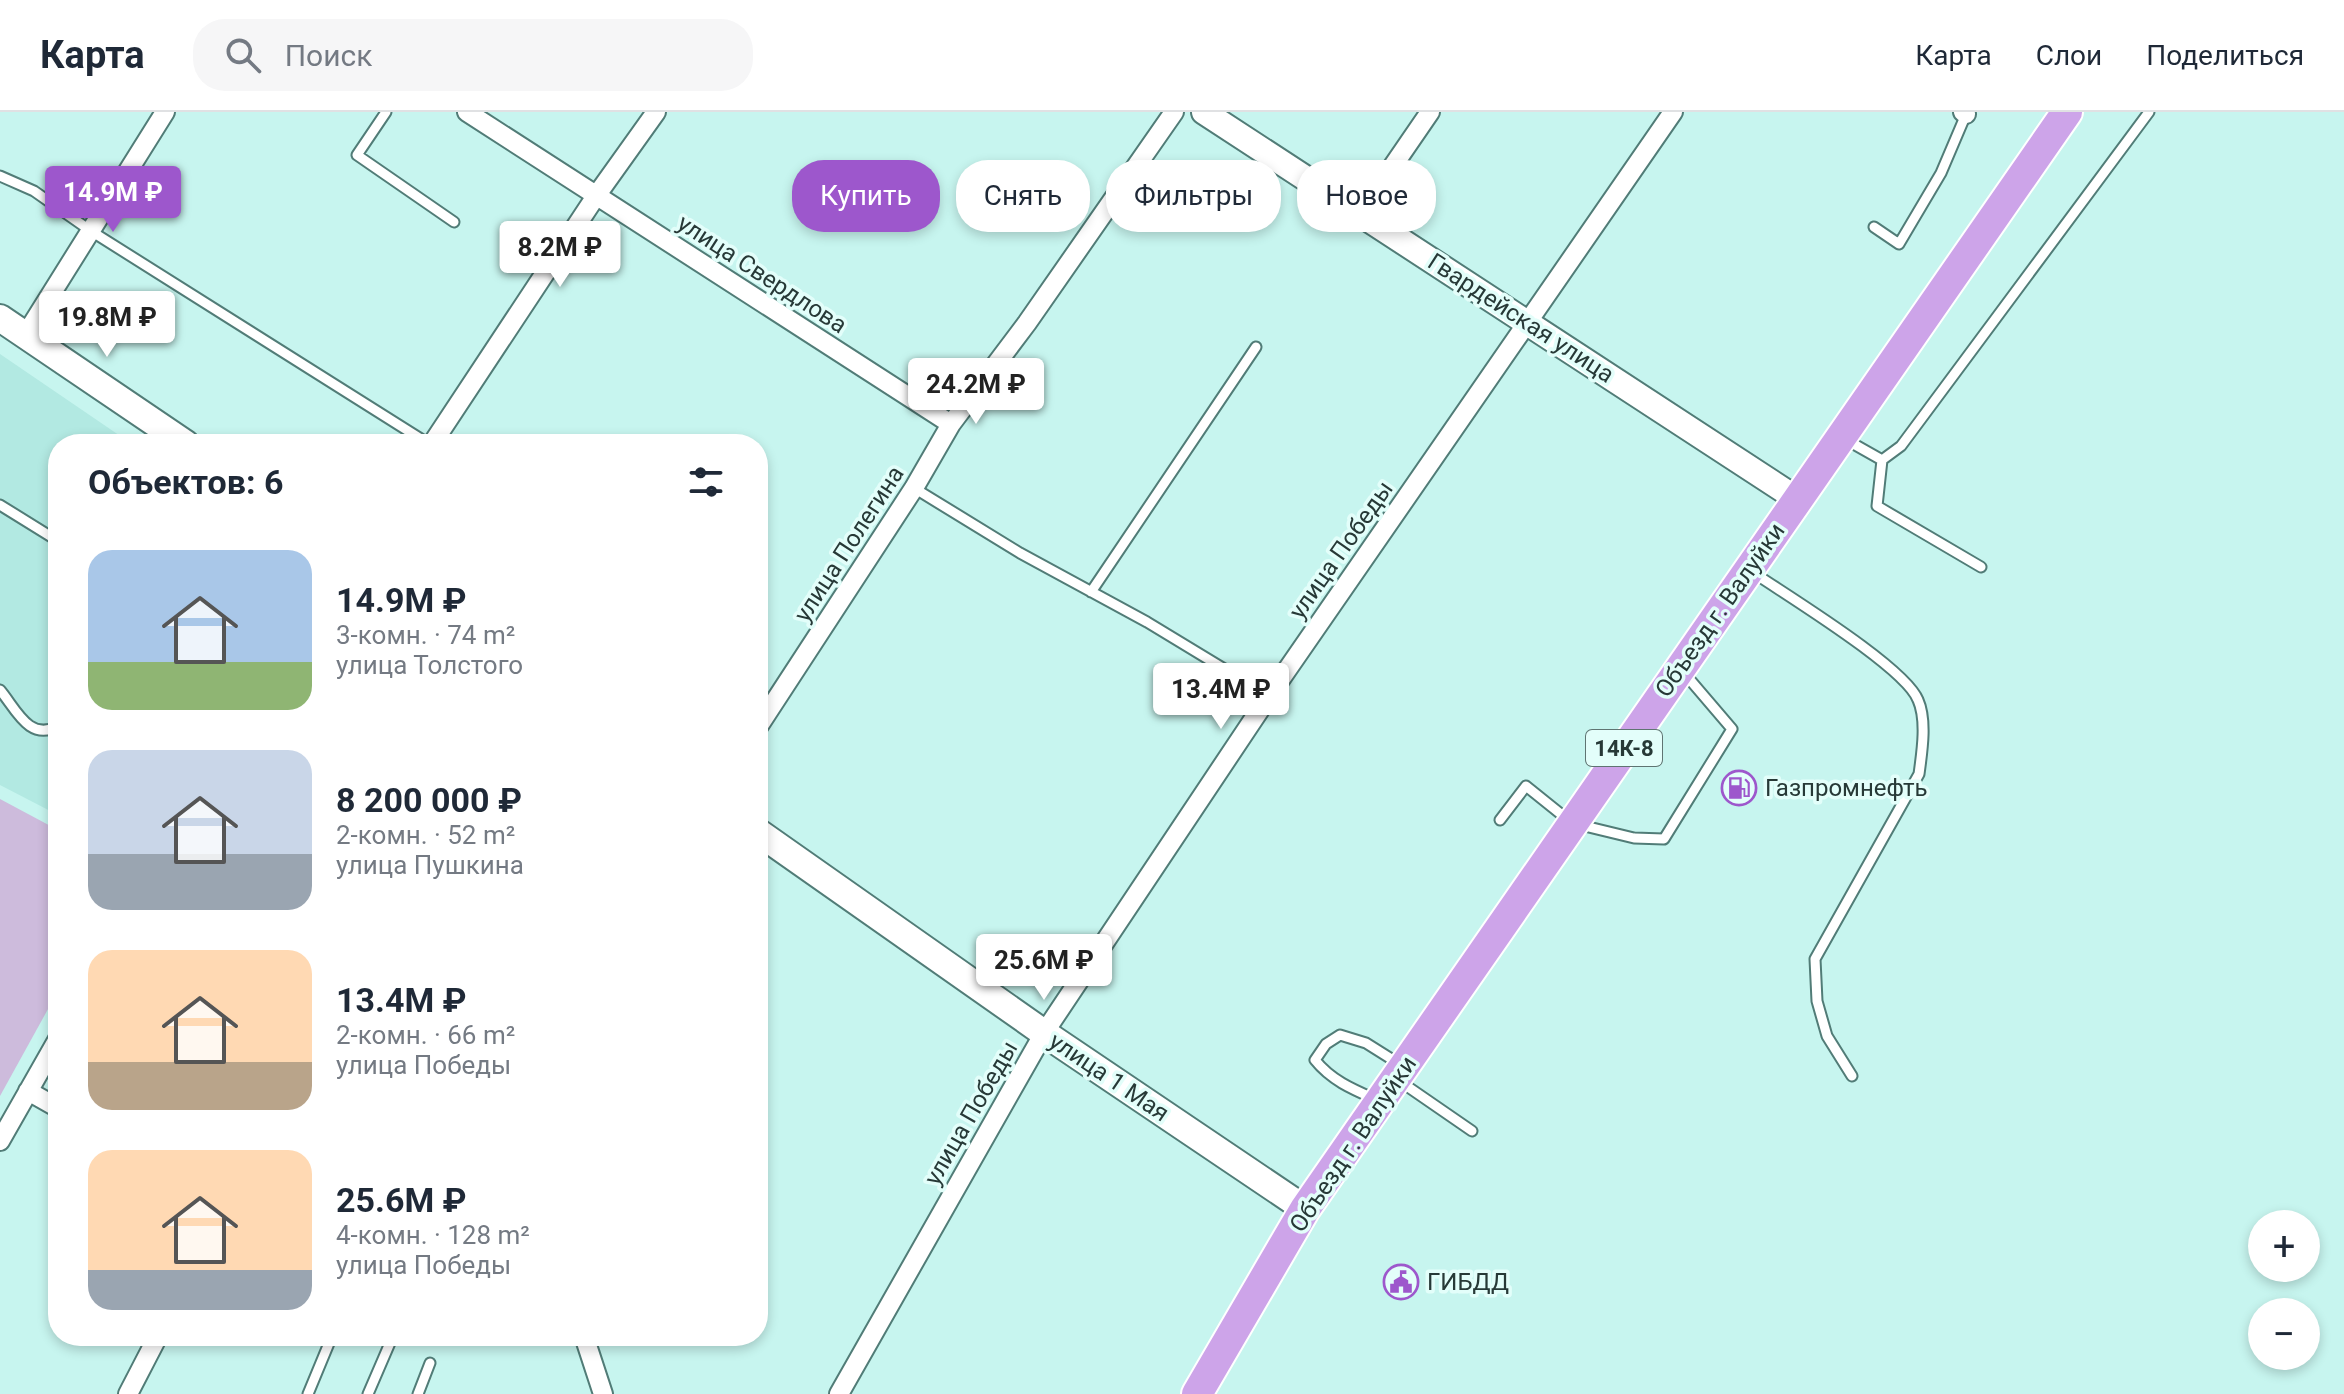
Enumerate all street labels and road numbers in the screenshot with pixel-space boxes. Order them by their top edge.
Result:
street label: улица Свердлова [672,209,852,339]
street label: Гвардейская улица [1423,247,1619,389]
street label: улица Полегина [788,461,910,627]
street label: улица Победы [1283,476,1399,624]
street label: Объезд г. Валуйки [1649,517,1791,703]
road number: 14К-8 [1586,730,1662,766]
street label: улица 1 Мая [1044,1027,1174,1127]
street label: улица Победы [918,1036,1024,1190]
street label: Объезд г. Валуйки [1284,1051,1422,1237]

